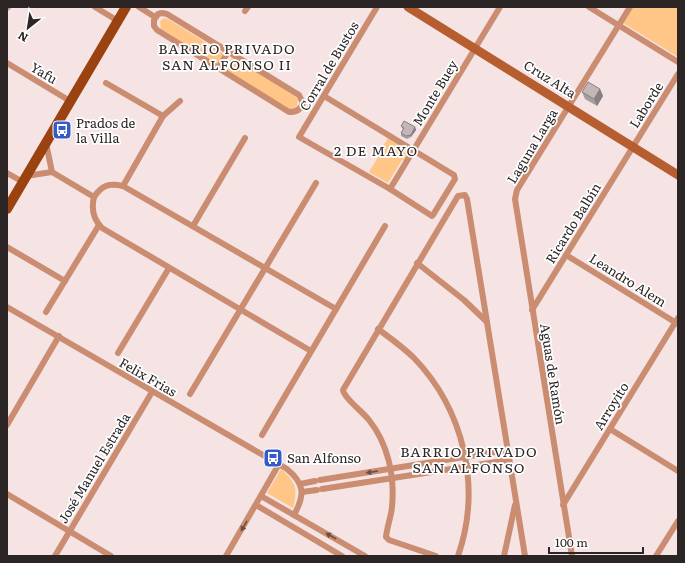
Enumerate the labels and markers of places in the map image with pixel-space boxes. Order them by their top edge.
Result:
place label: Prados de la Villa [76,113,135,147]
bus stop icon: Prados de la Villa [51,119,73,141]
bus stop icon: San Alfonso [262,447,284,469]
place label: San Alfonso [287,448,361,467]

